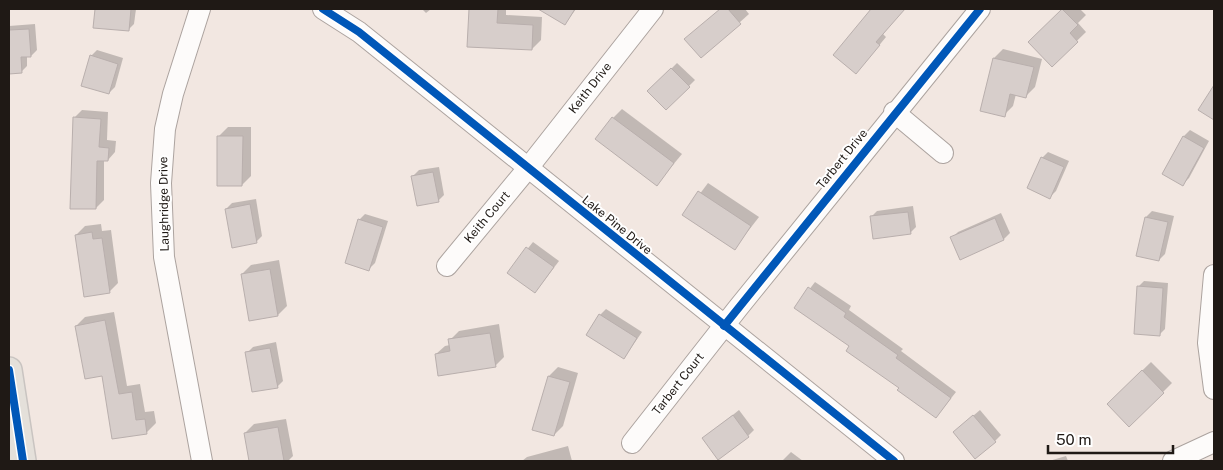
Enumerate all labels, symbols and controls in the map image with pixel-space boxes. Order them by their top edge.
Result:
street label: Keith Drive [566,60,614,116]
street label: Tarbert Drive [814,126,870,192]
street label: Laughridge Drive [156,156,172,252]
street label: Keith Court [461,188,513,246]
street label: Lake Pine Drive [579,193,655,257]
street label: Tarbert Court [649,350,707,418]
scale bar [1048,422,1173,454]
text: 50 m [1056,431,1091,448]

